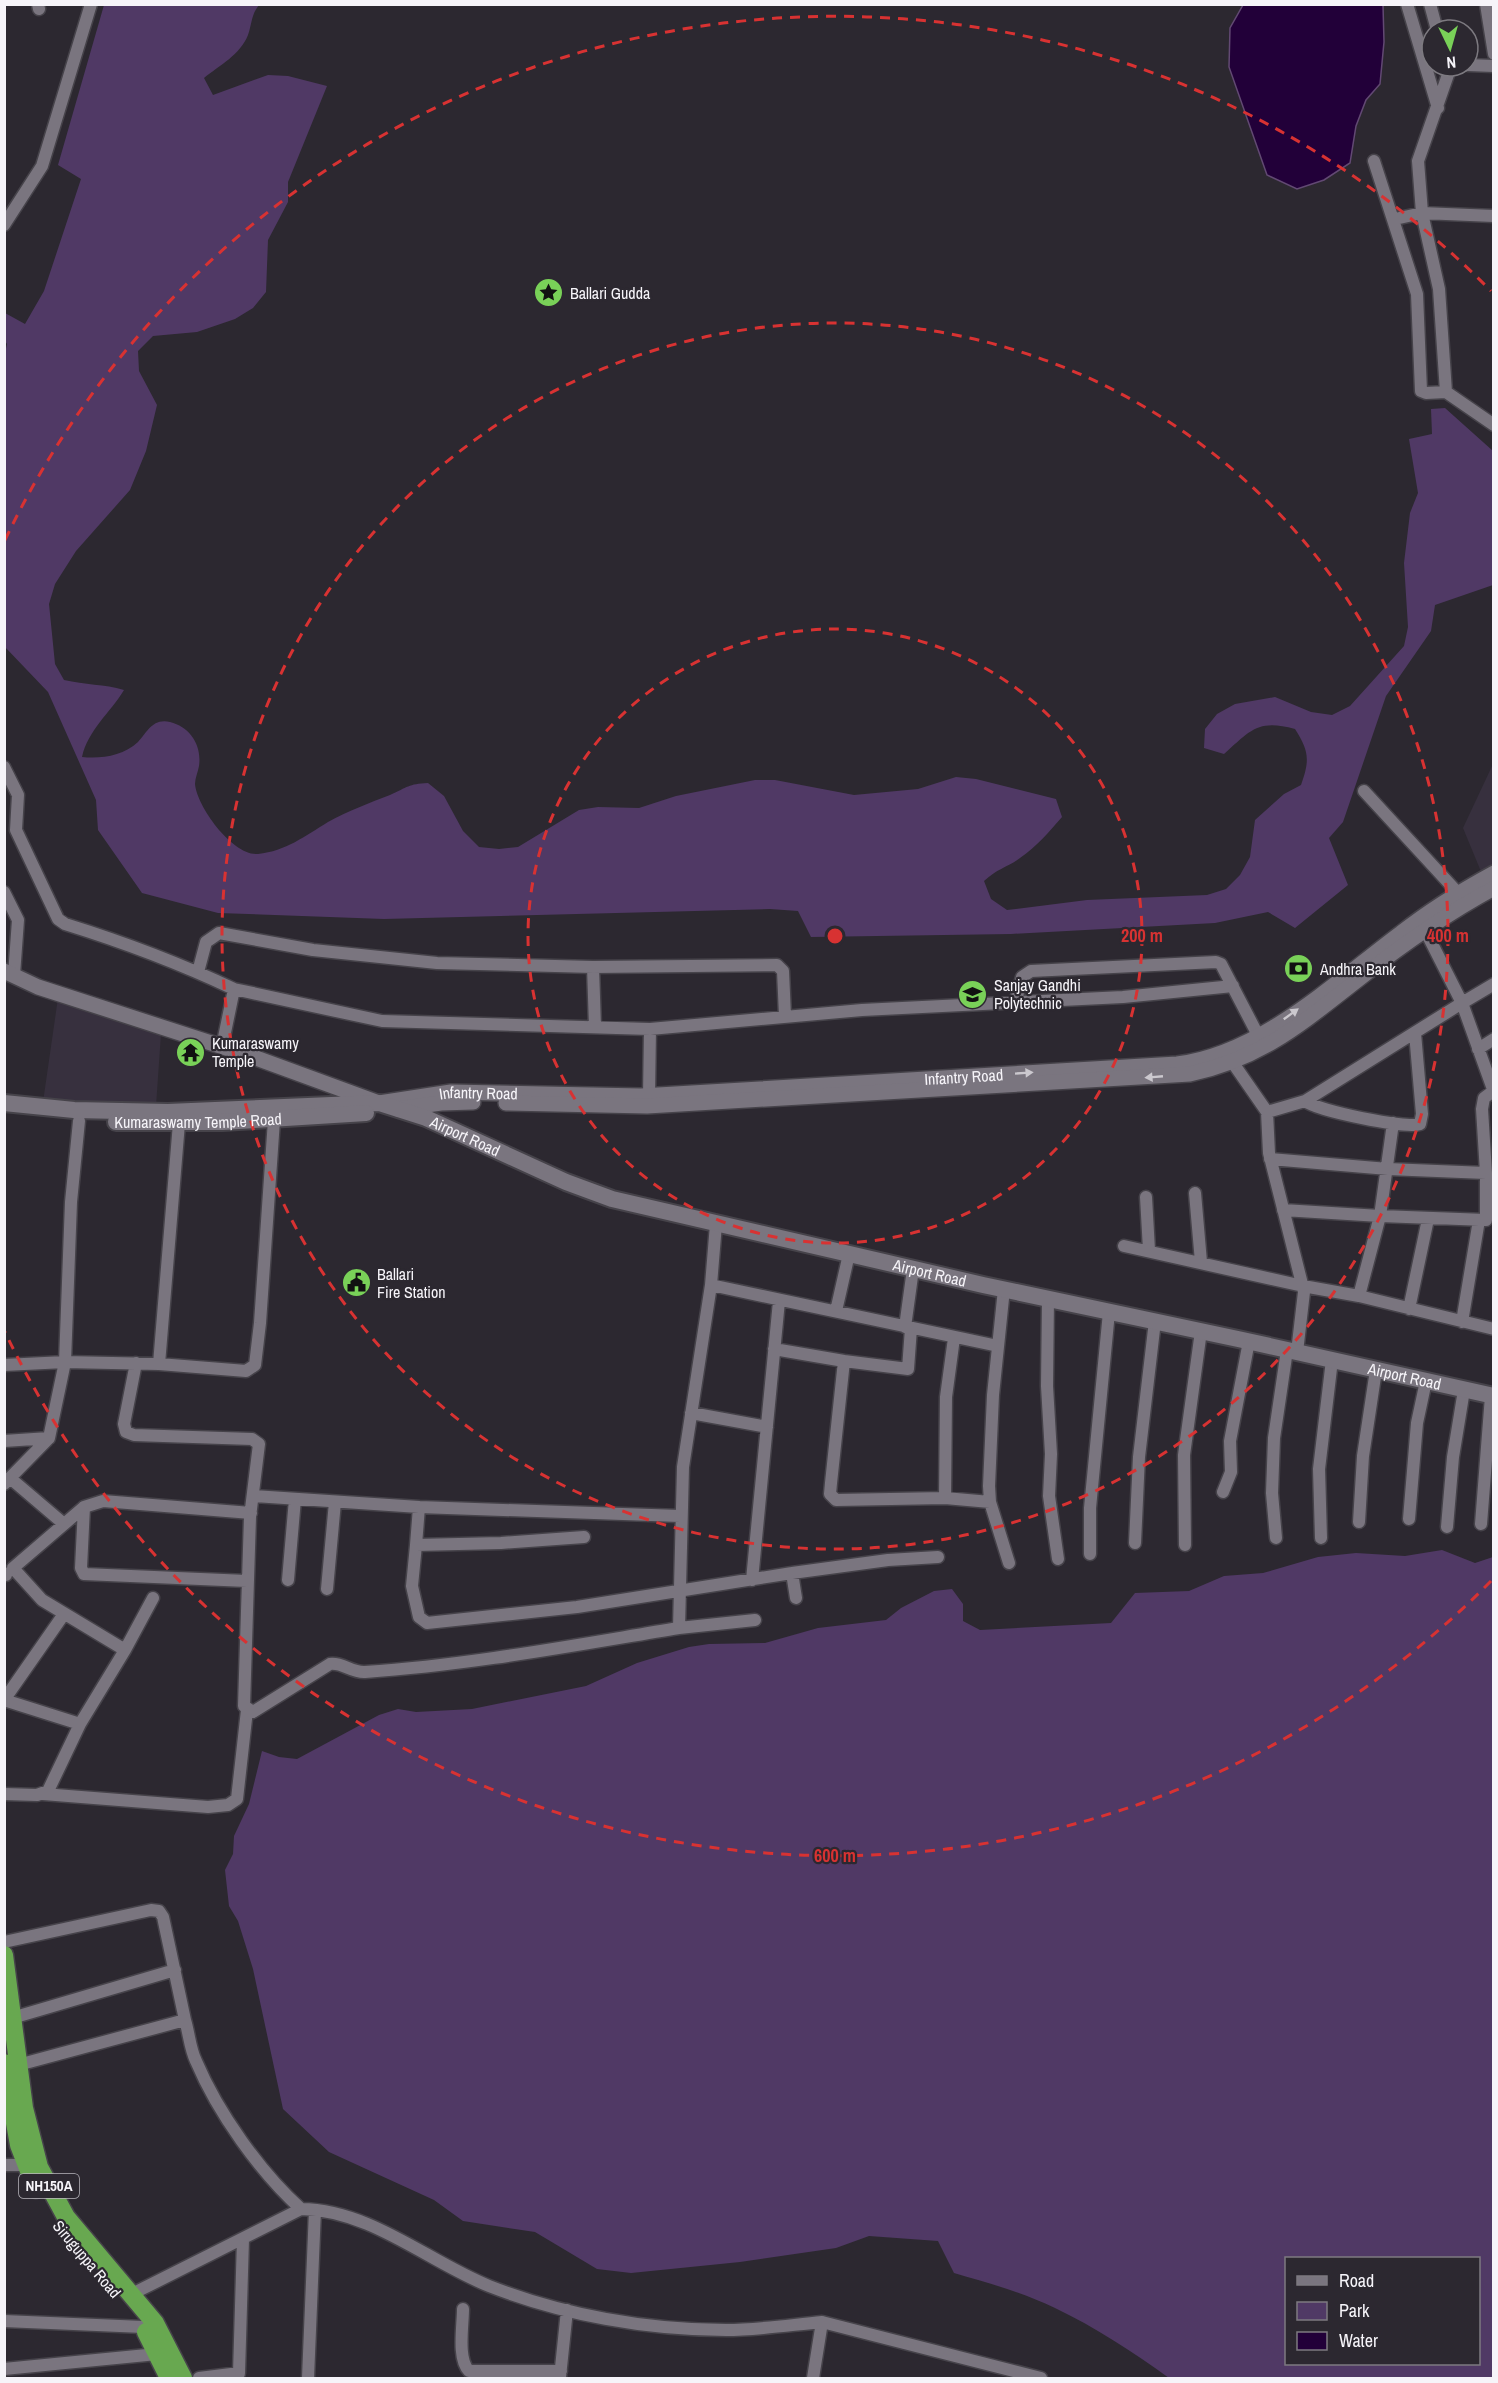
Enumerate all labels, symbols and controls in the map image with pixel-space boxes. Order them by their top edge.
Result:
north arrow [1420,18,1480,78]
text: N [1446,52,1457,74]
place icon: Ballari Gudda [533,277,565,309]
place label: Ballari Gudda [570,282,651,304]
text: 200 m [1121,923,1163,948]
text: 400 m [1427,923,1469,948]
centre of rings [825,926,845,946]
bank icon: Andhra Bank [1283,953,1315,985]
place label: Andhra Bank [1319,958,1396,980]
place label: Sanjay Gandhi Polytechnic [994,974,1081,1014]
school or university icon: Sanjay Gandhi Polytechnic [957,978,989,1010]
one-way arrow [1282,1008,1298,1020]
place label: Kumaraswamy Temple [212,1032,299,1072]
temple icon: Kumaraswamy Temple [175,1036,207,1068]
street label: Infantry Road [924,1063,1004,1090]
one-way arrow [1014,1069,1033,1078]
one-way arrow [1145,1072,1164,1082]
street label: Infantry Road [437,1081,518,1105]
street label: Kumaraswamy Temple Road [114,1107,282,1133]
street label: Airport Road [426,1110,504,1161]
street label: Airport Road [890,1253,968,1292]
place label: Ballari Fire Station [377,1263,446,1303]
public building icon: Ballari Fire Station [340,1267,372,1299]
street label: Airport Road [1365,1357,1443,1395]
text: 600 m [814,1843,856,1868]
road number: NH150A [19,2174,79,2198]
street label: Siruguppa Road [48,2215,126,2303]
legend [1285,2257,1480,2365]
text: Road [1339,2268,1374,2293]
text: Park [1339,2298,1370,2323]
text: Water [1339,2328,1378,2353]

